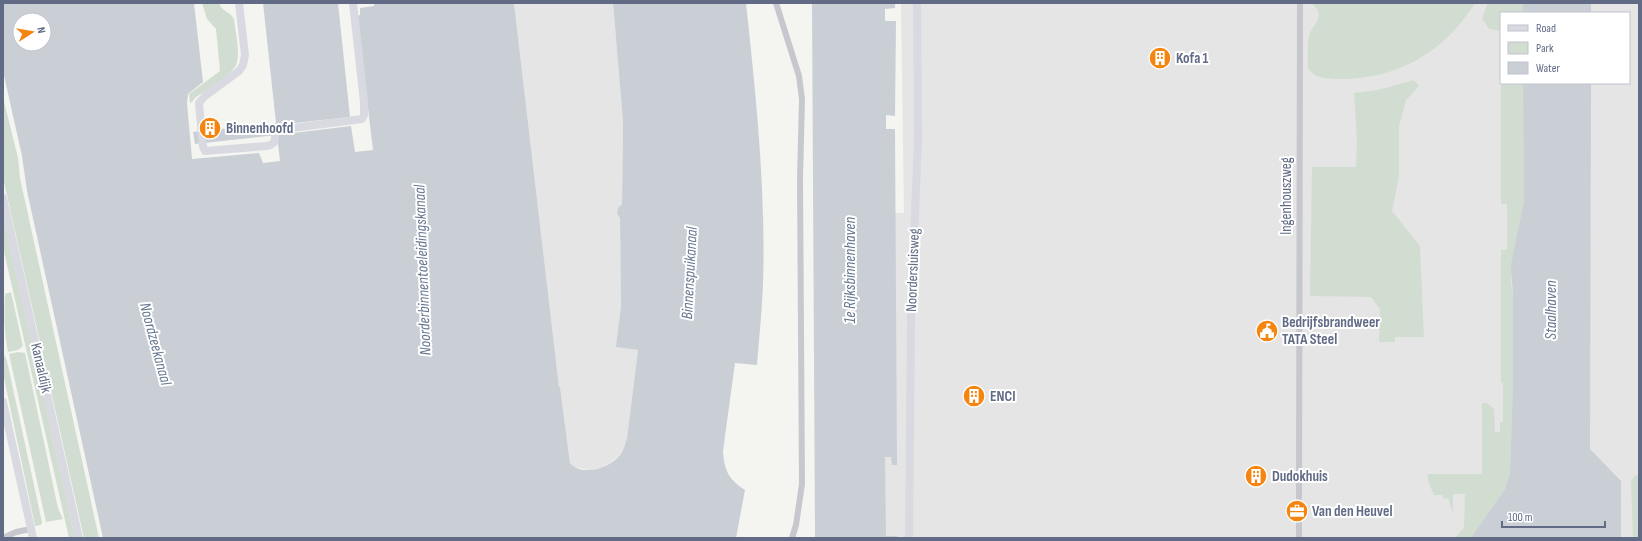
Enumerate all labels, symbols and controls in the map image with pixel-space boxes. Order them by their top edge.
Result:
north arrow [12,12,52,52]
legend [1500,12,1630,84]
text: Road [1536,21,1556,36]
text: N [34,26,48,34]
text: Park [1536,41,1554,56]
building icon: Kofa 1 [1147,45,1173,71]
place label: Kofa 1 [1176,49,1209,68]
text: Water [1536,61,1560,76]
building icon: Binnenhoofd [197,115,223,141]
place label: Binnenhoofd [226,119,293,138]
street label: Ingenhouszweg [1277,157,1296,235]
water label: Noorderbinnentoeleidingskanaal [410,183,435,356]
water label: 1e Rijksbinnenhaven [841,216,860,323]
water label: Binnenspuikanaal [678,225,702,320]
street label: Noordersluisweg [902,228,924,312]
water label: Staalhaven [1542,280,1561,340]
water label: Noordzeekanaal [135,301,175,388]
place label: Bedrijfsbrandweer TATA Steel [1282,313,1380,349]
public building icon: Bedrijfsbrandweer TATA Steel [1254,318,1280,344]
street label: Kanaaldijk [26,341,56,395]
building icon: ENCI [961,383,987,409]
place label: ENCI [990,387,1016,406]
building icon: Dudokhuis [1243,463,1269,489]
place label: Dudokhuis [1272,467,1328,486]
office icon: Van den Heuvel [1284,498,1310,524]
place label: Van den Heuvel [1312,502,1392,521]
scale bar [1502,503,1605,529]
text: 100 m [1508,510,1533,525]

